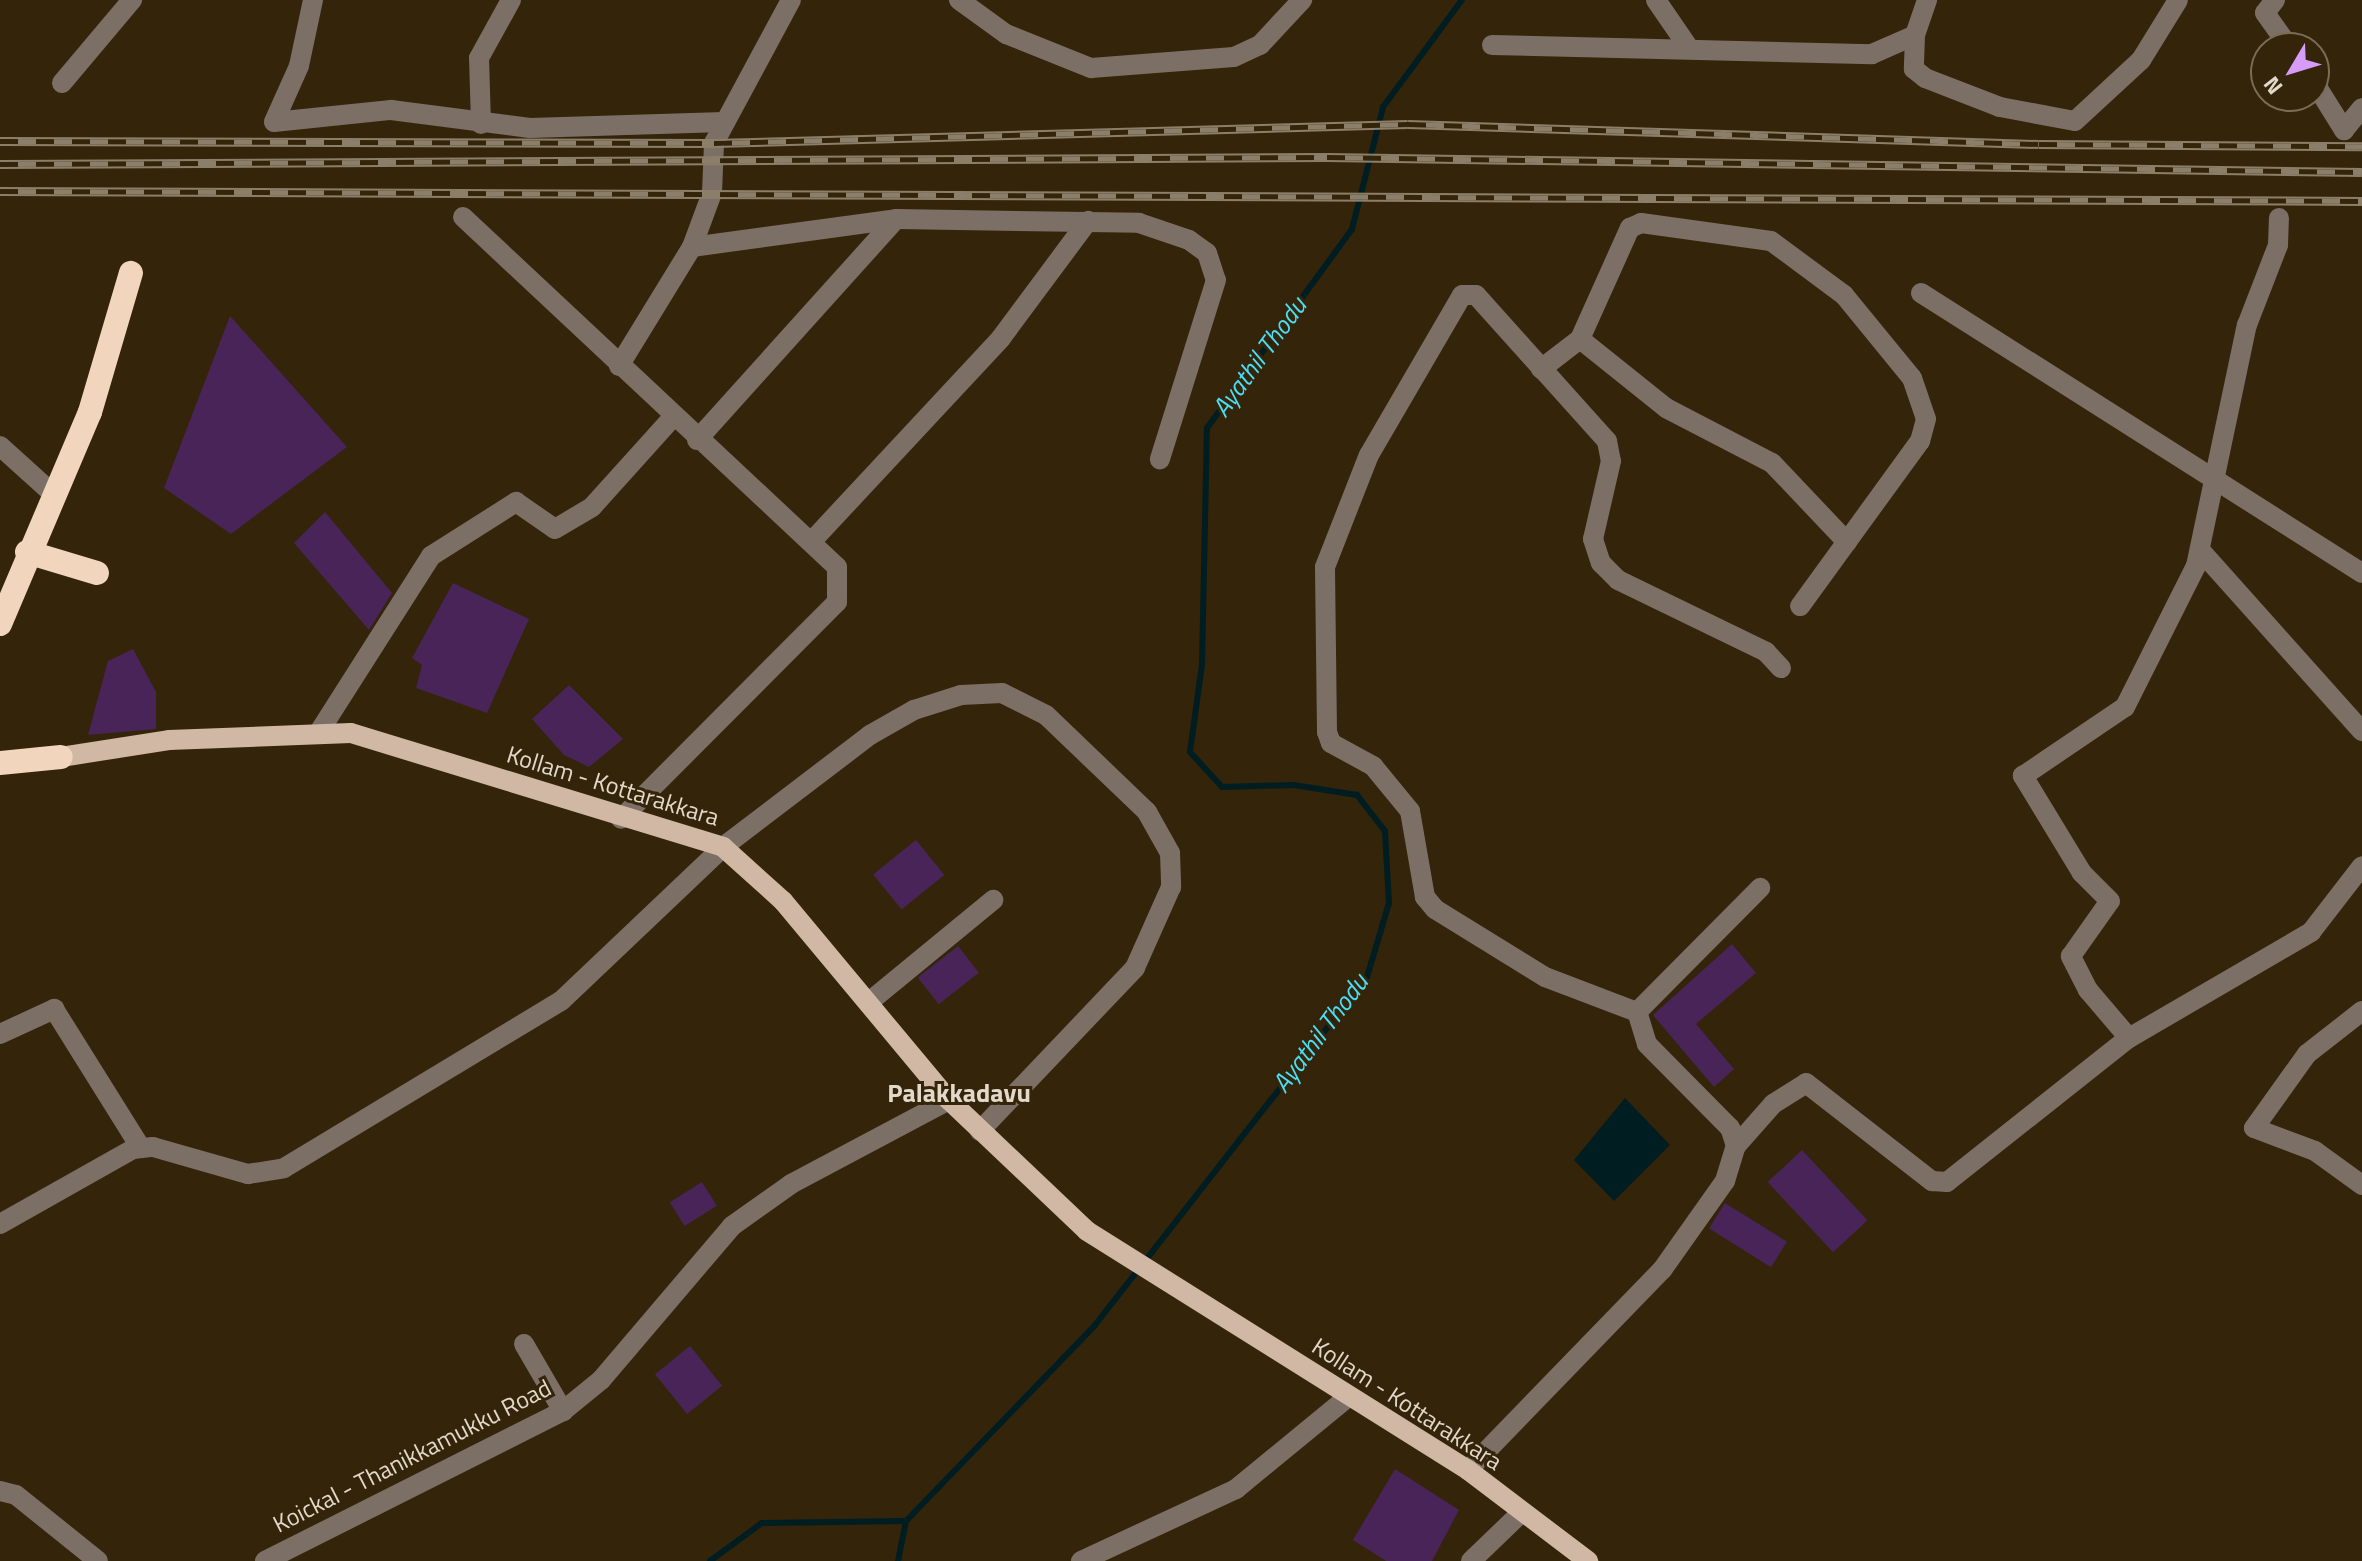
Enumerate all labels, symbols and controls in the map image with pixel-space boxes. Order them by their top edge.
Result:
north arrow [2250,32,2330,112]
text: N [2255,69,2291,102]
water label: Ayathil Thodu [1205,291,1313,423]
street label: Kollam - Kottarakkara [503,740,723,832]
water label: Ayathil Thodu [1265,968,1375,1098]
district label: Palakkadavu [887,1077,1031,1109]
street label: Kollam - Kottarakkara [1307,1332,1507,1476]
street label: Koickal - Thanikkamukku Road [268,1373,556,1539]

